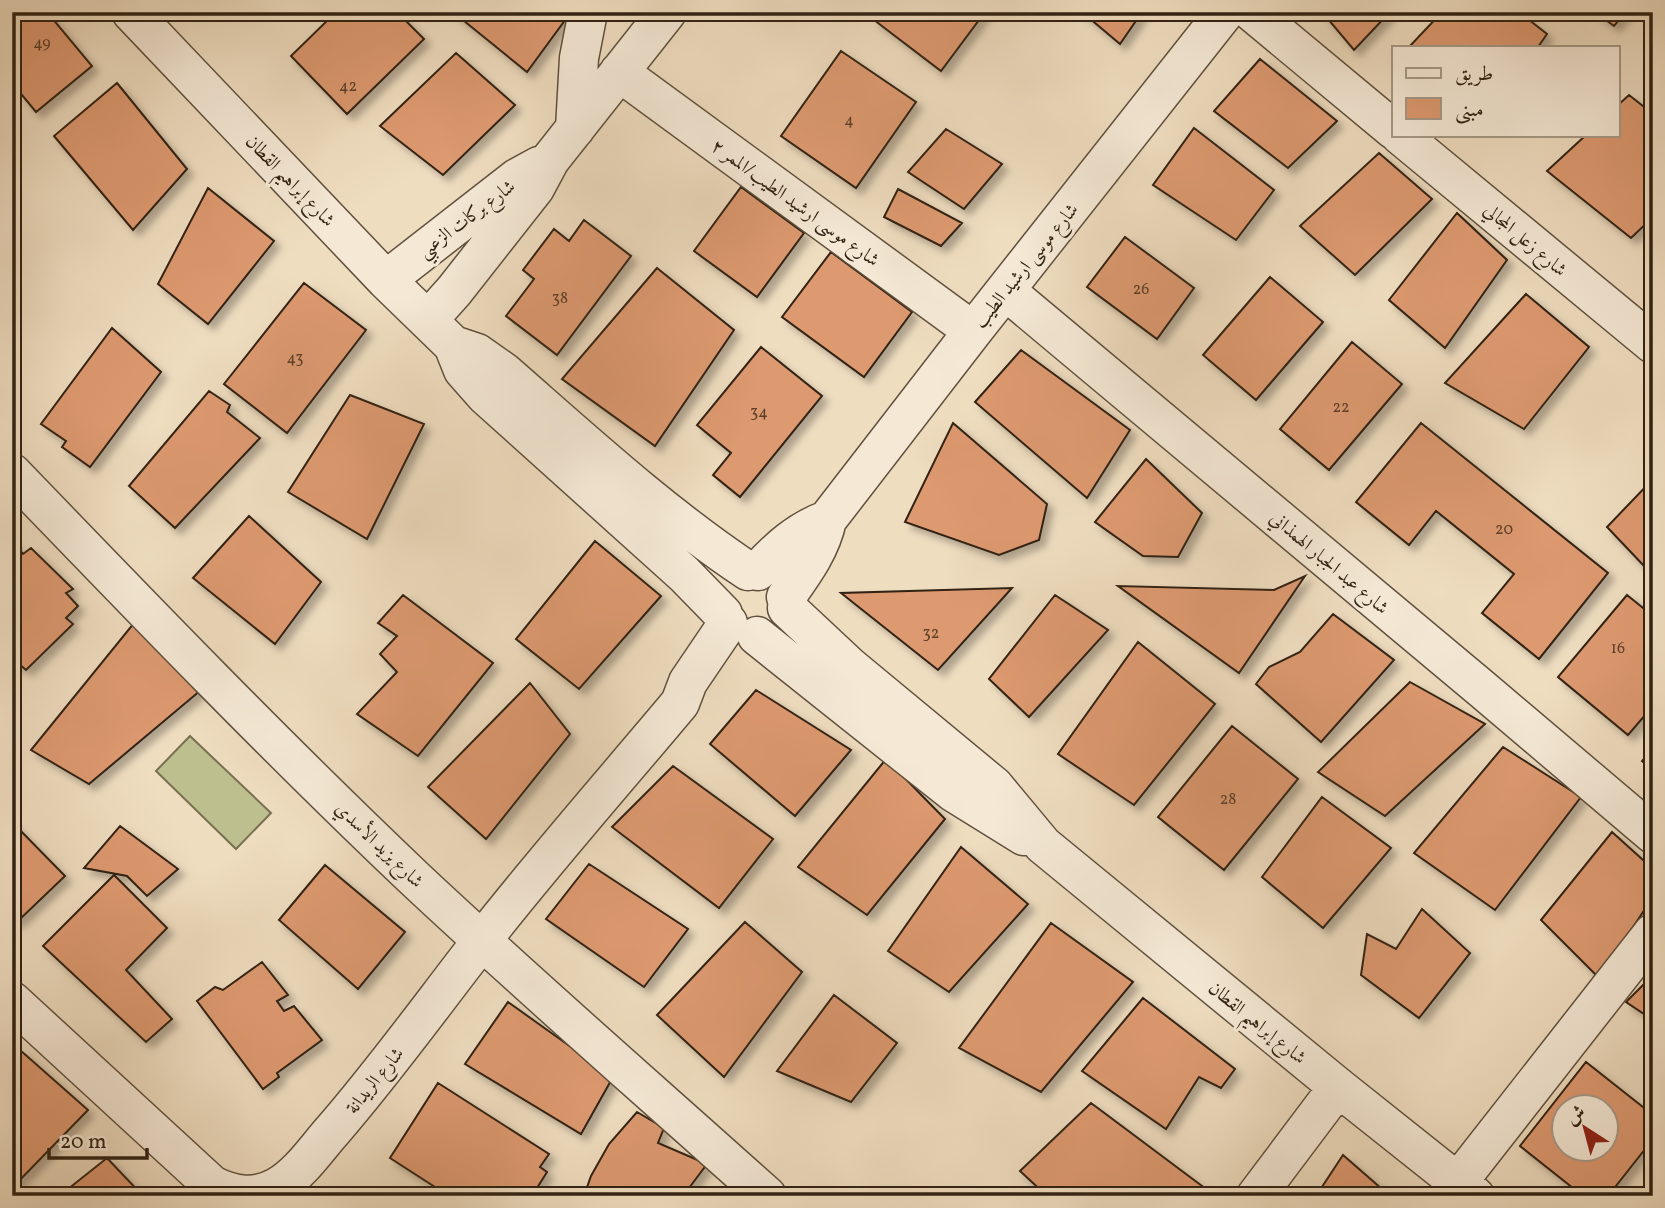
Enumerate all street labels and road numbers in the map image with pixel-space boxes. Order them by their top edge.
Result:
street label: شارع إبراهيم القطان [235,130,340,237]
street label: شارع موسى ارشيد الطيب/الممر ٢ [705,134,884,274]
street label: شارع بركات الزعبي [413,174,524,268]
street label: شارع موسى ارشيد الطيب [968,198,1086,335]
street label: شارع زعل المجالي [1477,198,1572,284]
street label: شارع عبد الجبار الهمذاني [1263,506,1394,622]
street label: شارع يزيد الأسدي [328,795,430,895]
street label: شارع إبراهيم القطان [1199,976,1311,1075]
street label: شارع الريدانة [340,1042,411,1121]

